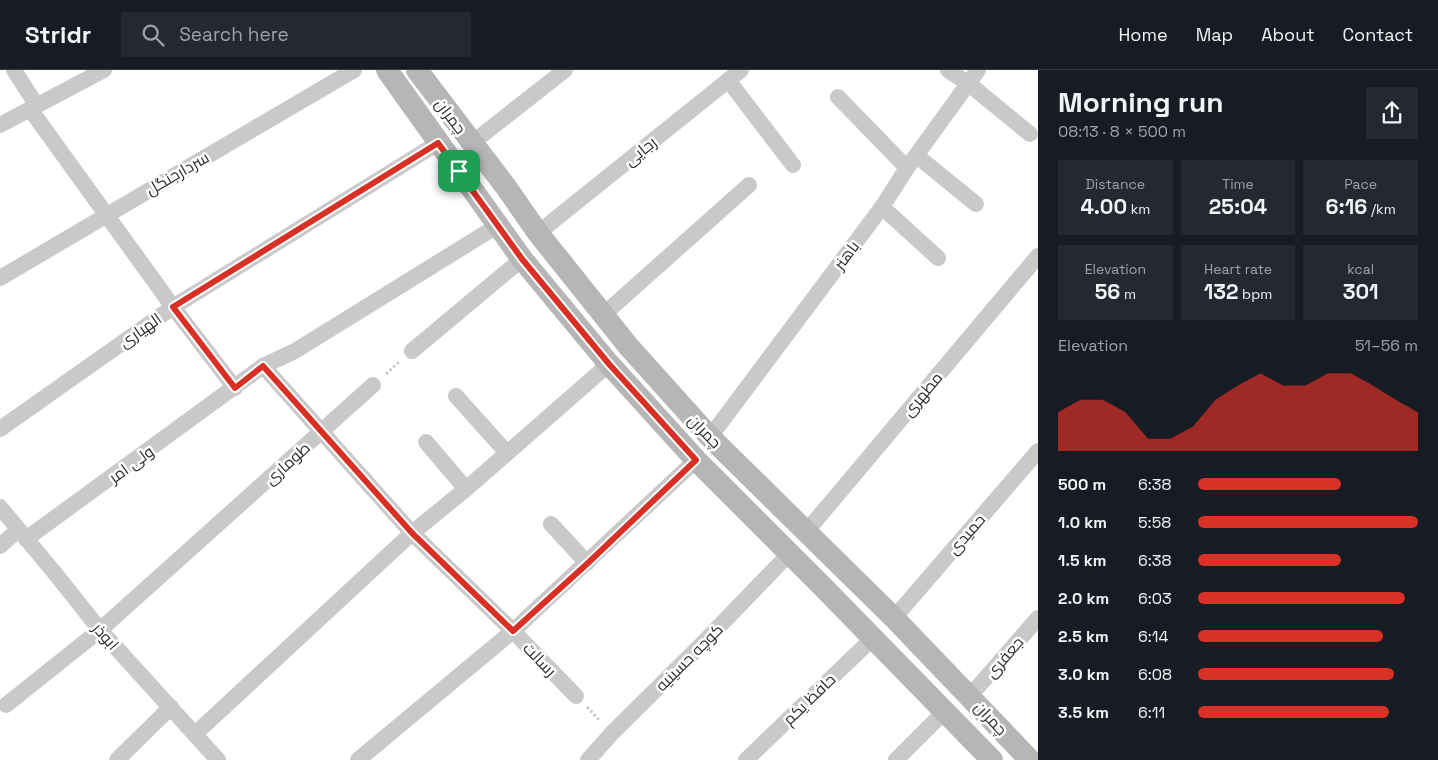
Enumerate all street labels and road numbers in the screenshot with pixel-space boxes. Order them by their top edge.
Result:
street label: چمران [430,94,471,139]
street label: رجایی [620,132,661,171]
street label: سردارجنگل [142,147,213,200]
street label: باهنر [828,237,864,275]
street label: الهیاری [115,308,166,353]
street label: مطهری [898,368,947,421]
street label: چمران [683,410,726,454]
street label: طوماری [260,437,315,489]
street label: ولی امر [104,441,158,488]
street label: حمیدی [943,510,990,559]
street label: ابوذر [87,617,123,654]
street label: کوچه حسینیه [651,619,728,696]
street label: جعفری [981,632,1028,682]
street label: رسالت [518,638,561,681]
street label: حافظ یکم [778,669,841,730]
street label: چمران [969,697,1012,741]

